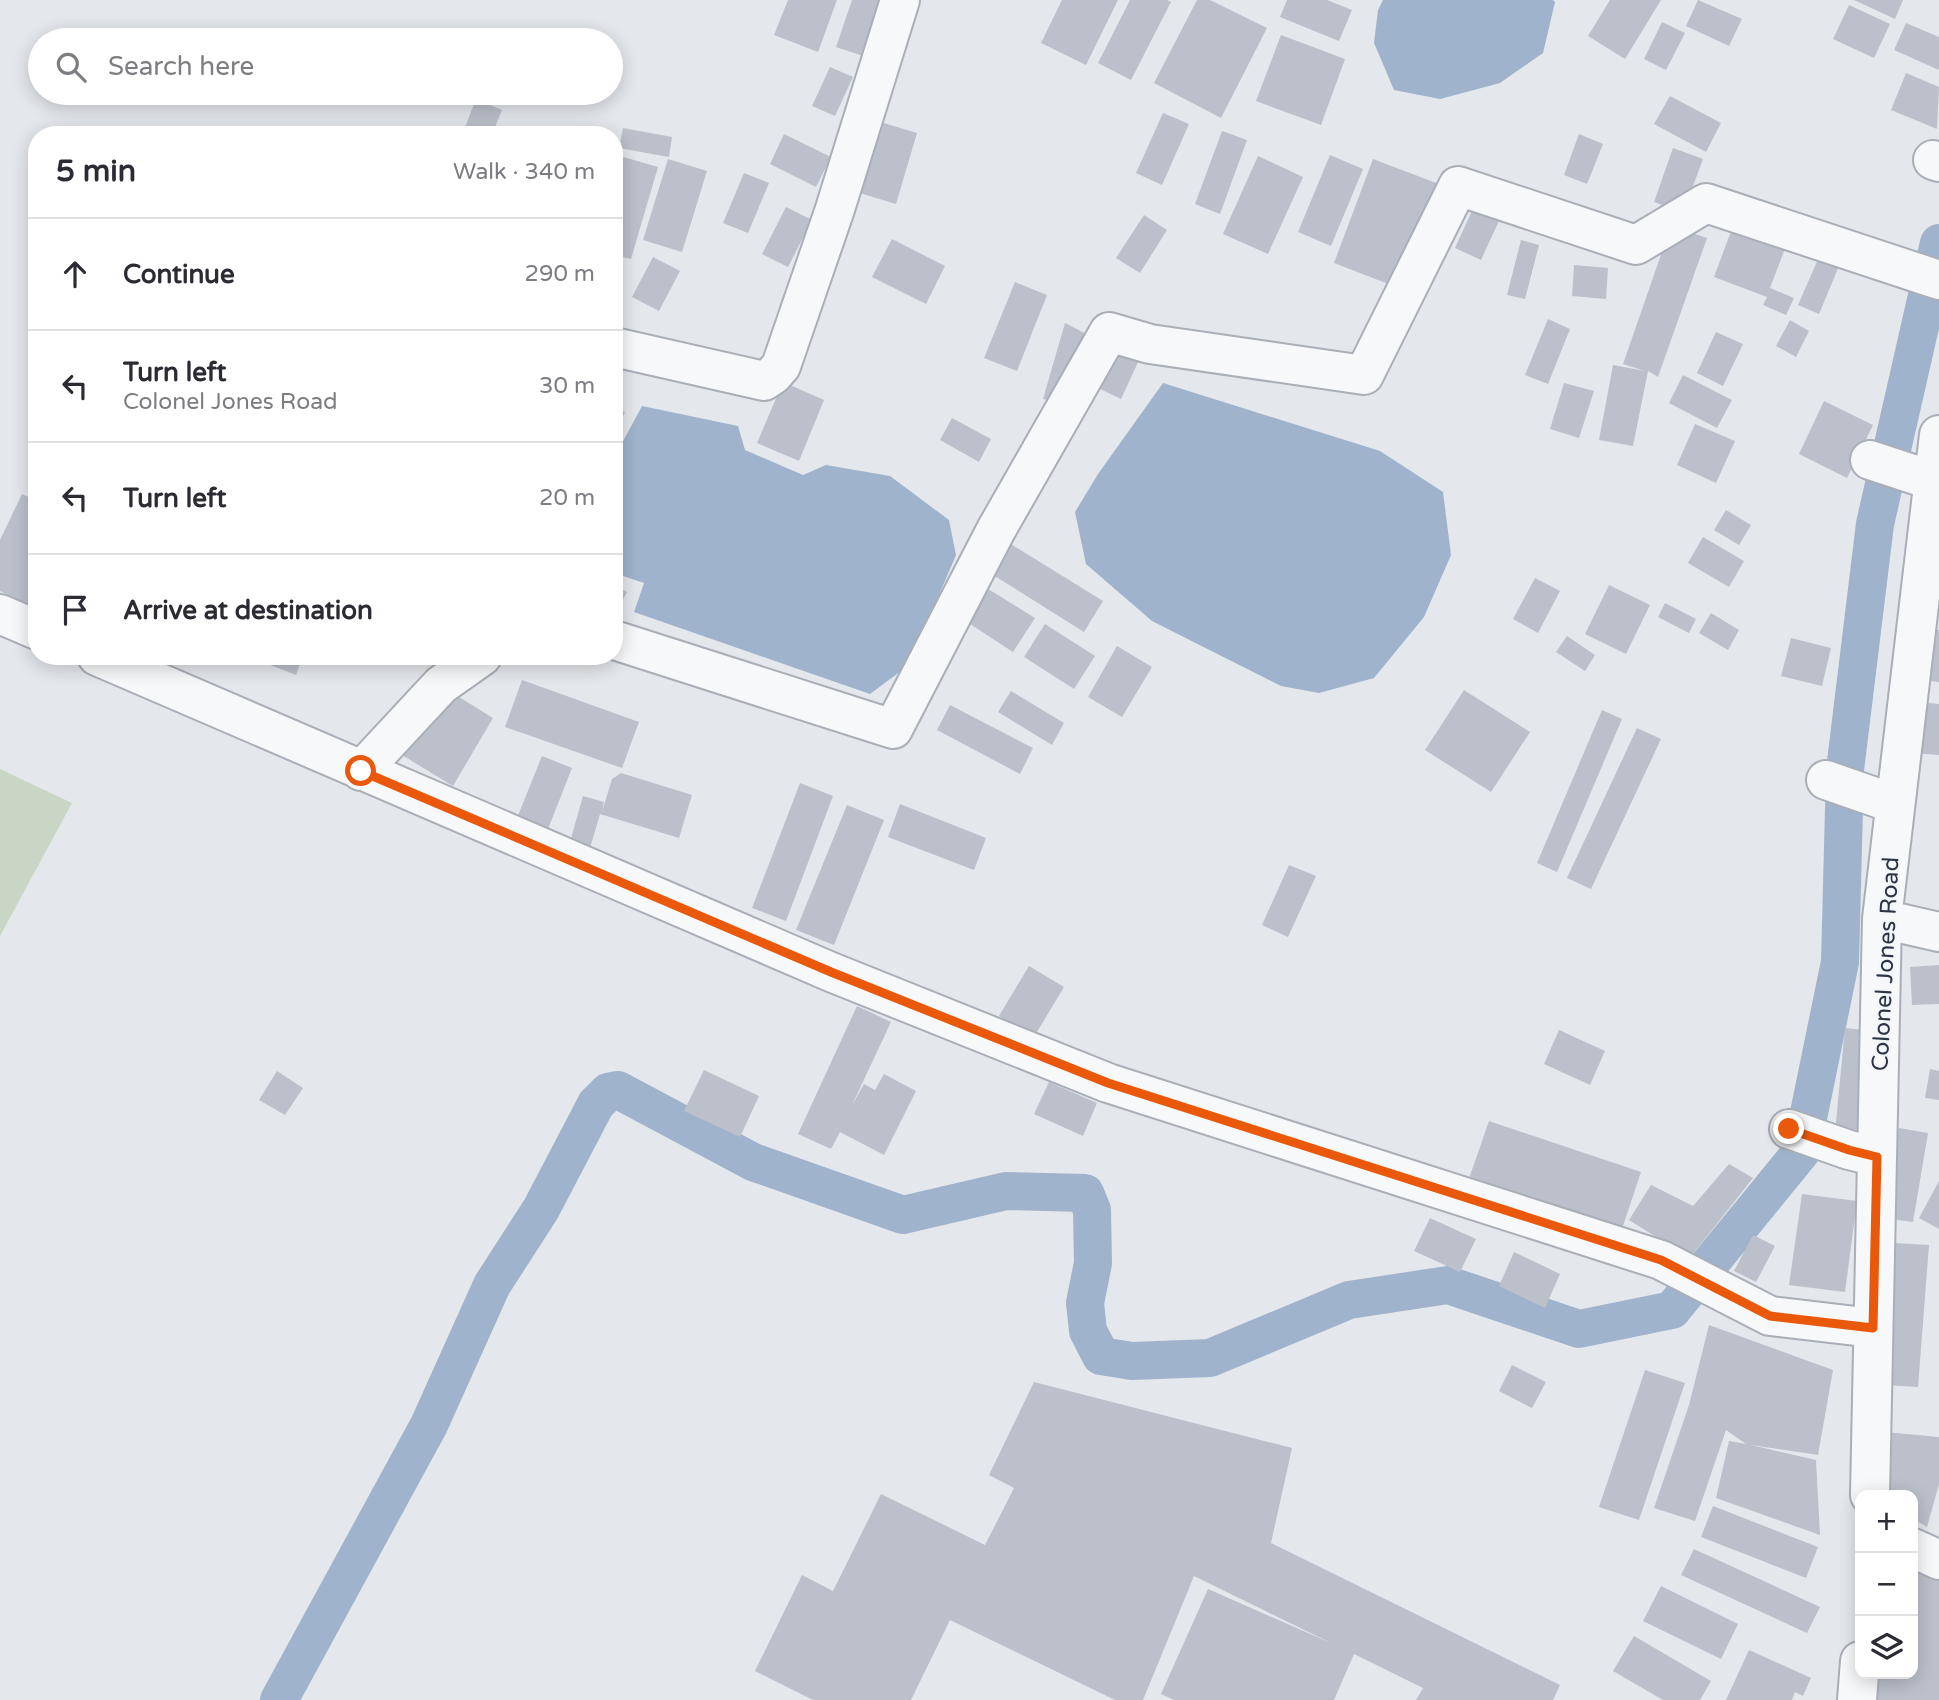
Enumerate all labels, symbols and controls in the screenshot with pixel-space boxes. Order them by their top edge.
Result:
search box [28,28,623,105]
icon: search [52,48,90,86]
text: Search here [108,51,254,82]
text: 5 min [56,153,136,190]
text: Walk · 340 m [453,158,595,186]
icon: ahead [56,255,94,293]
text: Continue [123,259,235,290]
text: 290 m [525,260,595,288]
text: Turn left [123,357,226,388]
icon: left [56,367,94,405]
text: 30 m [539,372,595,400]
text: Colonel Jones Road [123,388,338,416]
icon: left [56,479,94,517]
text: Turn left [123,483,226,514]
text: 20 m [539,484,595,512]
icon: arrive [56,591,94,629]
text: Arrive at destination [123,595,373,626]
route start [345,755,376,786]
street label: Colonel Jones Road [1866,856,1906,1072]
route end [1773,1113,1804,1144]
map controls [1855,1490,1918,1679]
button: + [1855,1490,1918,1553]
button: − [1855,1553,1918,1616]
button: layers [1855,1616,1918,1679]

